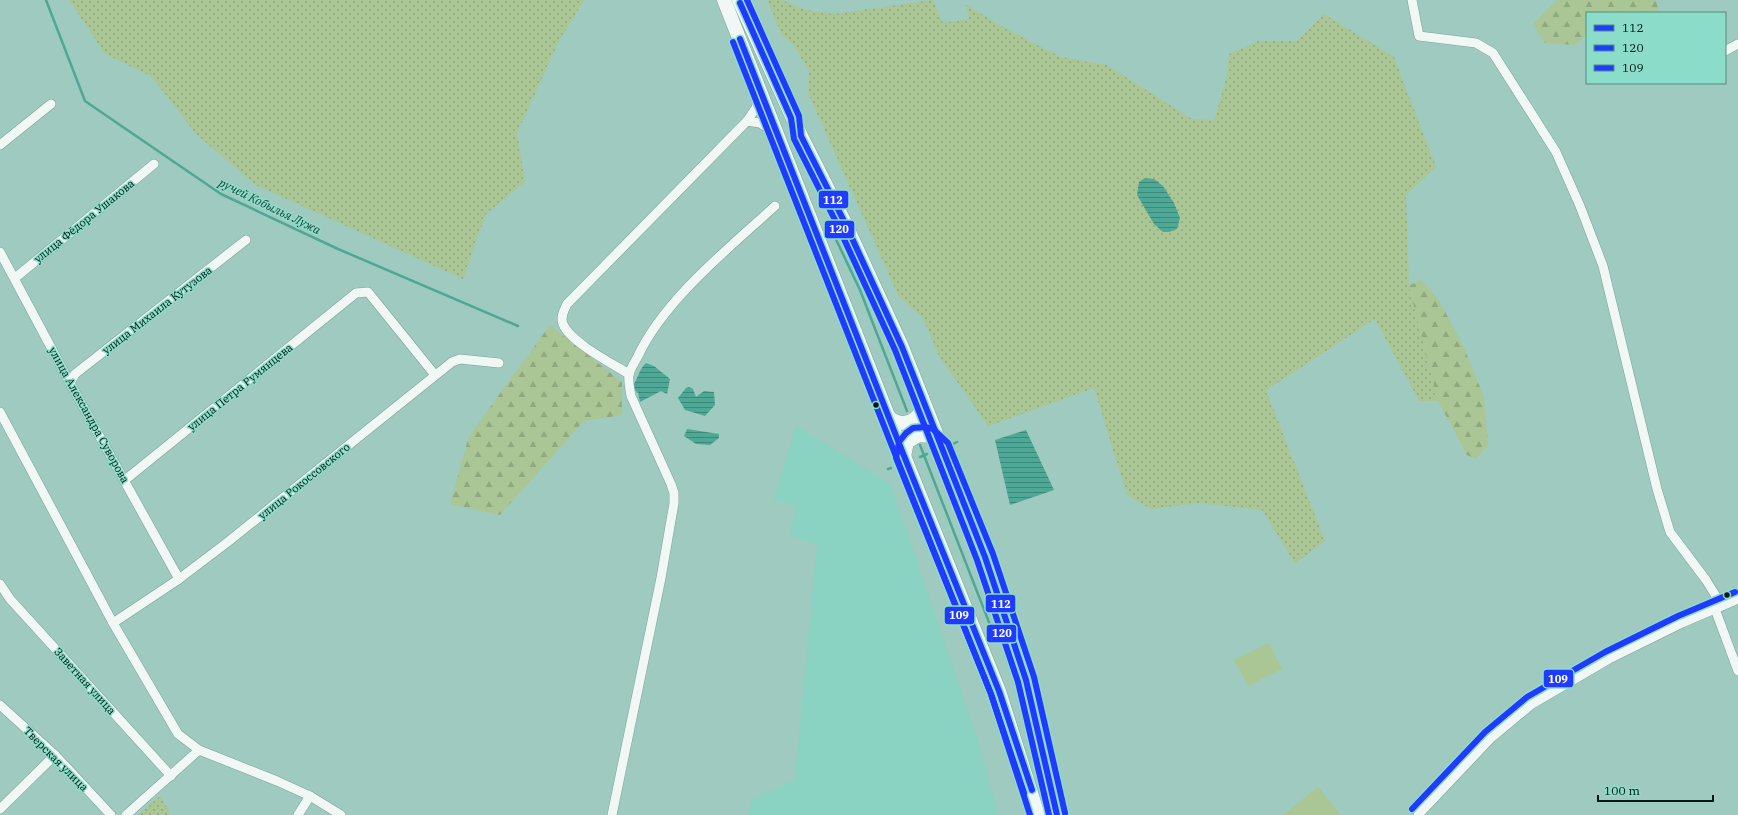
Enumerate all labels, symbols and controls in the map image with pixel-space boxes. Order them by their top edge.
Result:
legend [1586,12,1726,84]
text: 112 [1622,20,1644,35]
text: 120 [1622,40,1644,55]
text: 109 [1622,60,1644,75]
water label: ручей Кобылья Лужа [215,174,324,237]
street label: улица Фёдора Ушакова [31,176,137,266]
line badge: 112 [818,190,849,209]
text: 112 [823,193,843,207]
line badge: 120 [824,220,855,239]
text: 120 [829,222,849,236]
street label: улица Михаила Кутузова [99,263,215,357]
street label: улица Петра Румянцева [185,340,295,434]
street label: улица Александра Суворова [46,345,132,485]
unlabelled marker [871,400,881,410]
street label: улица Рокоссовского [255,440,353,522]
unlabelled marker [1722,590,1732,600]
line badge: 112 [985,594,1016,613]
text: 112 [991,597,1011,611]
line badge: 109 [944,606,975,625]
text: 109 [949,608,969,622]
line badge: 120 [986,624,1017,643]
text: 120 [992,626,1012,640]
street label: Заветная улица [51,645,119,717]
line badge: 109 [1543,669,1574,688]
text: 109 [1548,672,1568,686]
street label: Тверская улица [21,724,91,794]
scale bar [1598,777,1713,803]
text: 100 m [1604,783,1640,798]

